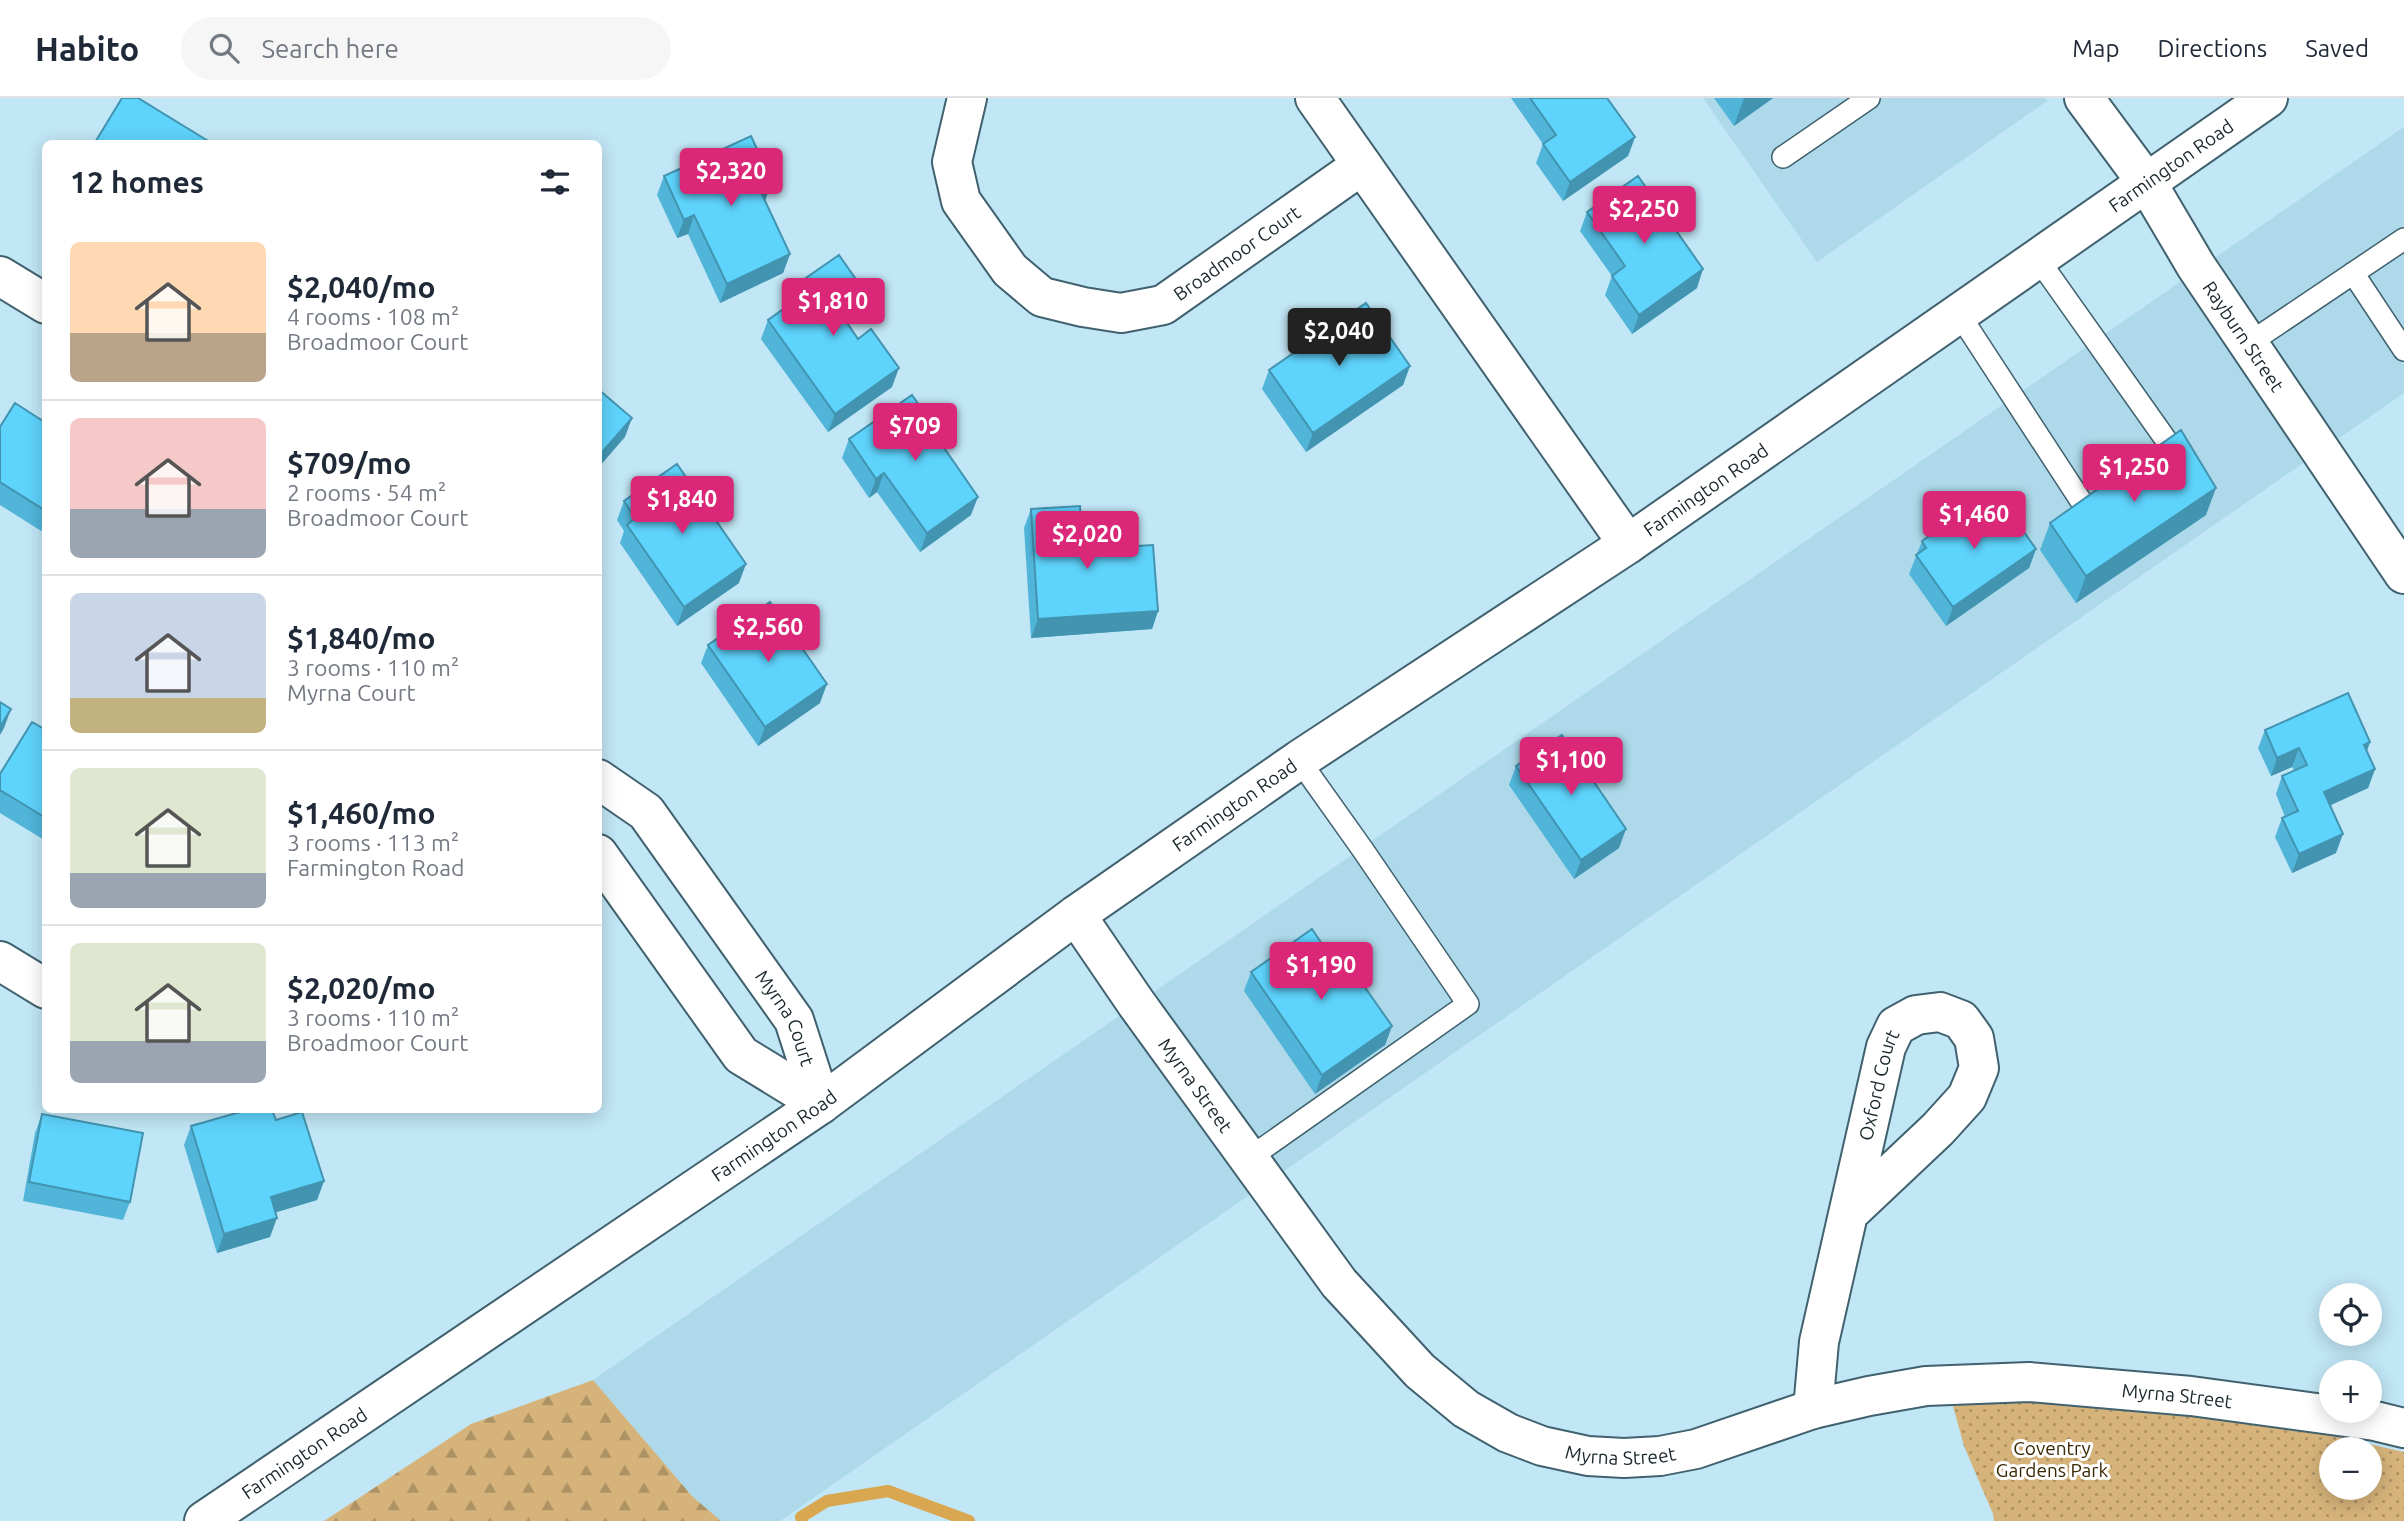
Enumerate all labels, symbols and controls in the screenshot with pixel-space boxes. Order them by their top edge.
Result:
search box [181,17,671,80]
icon: search [205,29,243,67]
text: Habito [35,30,139,67]
text: Search here [261,34,399,63]
text: Map [2072,35,2119,62]
text: Directions [2157,35,2267,62]
text: Saved [2305,35,2369,62]
street label: Farmington Road [2104,115,2237,217]
pin: $2,320 [674,148,788,208]
text: $2,320 [696,158,766,183]
icon: filters [536,163,574,201]
text: 12 homes [70,165,204,199]
pin: $2,250 [1587,186,1701,246]
text: $2,250 [1609,196,1679,221]
street label: Broadmoor Court [1169,201,1305,305]
icon: home [126,270,210,354]
text: $2,040/mo [287,270,436,304]
street label: Rayburn Street [2198,277,2289,396]
pin: $1,810 [776,278,890,338]
text: $1,810 [798,288,868,313]
text: 4 rooms · 108 m² [287,304,459,329]
pin: $2,040 [1282,308,1396,368]
text: $2,040 [1304,318,1374,343]
text: Broadmoor Court [287,329,468,354]
pin: $709 [874,404,956,463]
text: $709 [889,413,941,438]
street label: Farmington Road [1639,439,1772,541]
pin: $1,250 [2077,444,2191,504]
icon: home [126,446,210,530]
text: $709/mo [287,446,411,480]
text: $1,250 [2099,454,2169,479]
pin: $1,840 [625,476,739,536]
text: 2 rooms · 54 m² [287,480,446,505]
text: $1,840 [647,486,717,511]
pin: $1,460 [1917,491,2031,551]
text: $1,460 [1939,501,2009,526]
text: Broadmoor Court [287,505,468,530]
pin: $2,020 [1030,512,1144,571]
text: $2,020 [1052,521,1122,546]
pin: $2,560 [711,604,825,664]
text: $2,560 [733,614,803,639]
icon: home [126,621,210,705]
text: $1,840/mo [287,621,436,655]
text: 3 rooms · 110 m² [287,655,459,680]
text: Myrna Court [287,680,415,705]
pin: $1,100 [1514,738,1628,797]
text: $1,100 [1536,747,1606,772]
street label: Farmington Road [1168,754,1301,856]
icon: home [126,796,210,880]
text: $1,460/mo [287,796,436,830]
text: 3 rooms · 113 m² [287,830,459,855]
text: Farmington Road [287,855,464,880]
pin: $1,190 [1264,942,1378,1002]
text: $1,190 [1286,952,1356,977]
street label: Myrna Court [751,966,819,1069]
icon: home [126,971,210,1055]
text: $2,020/mo [287,971,436,1005]
text: 3 rooms · 110 m² [287,1005,459,1030]
street label: Oxford Court [1854,1025,1904,1143]
text: Broadmoor Court [287,1030,468,1055]
street label: Myrna Street [1154,1034,1237,1137]
street label: Farmington Road [707,1085,841,1186]
map controls [2319,1283,2382,1500]
button: locate [2319,1283,2382,1346]
button: + [2319,1360,2382,1423]
street label: Myrna Street [2121,1379,2234,1413]
street label: Farmington Road [237,1403,371,1503]
park label: Coventry Gardens Park [1996,1437,2109,1481]
button: − [2319,1437,2382,1500]
street label: Myrna Street [1563,1440,1678,1469]

